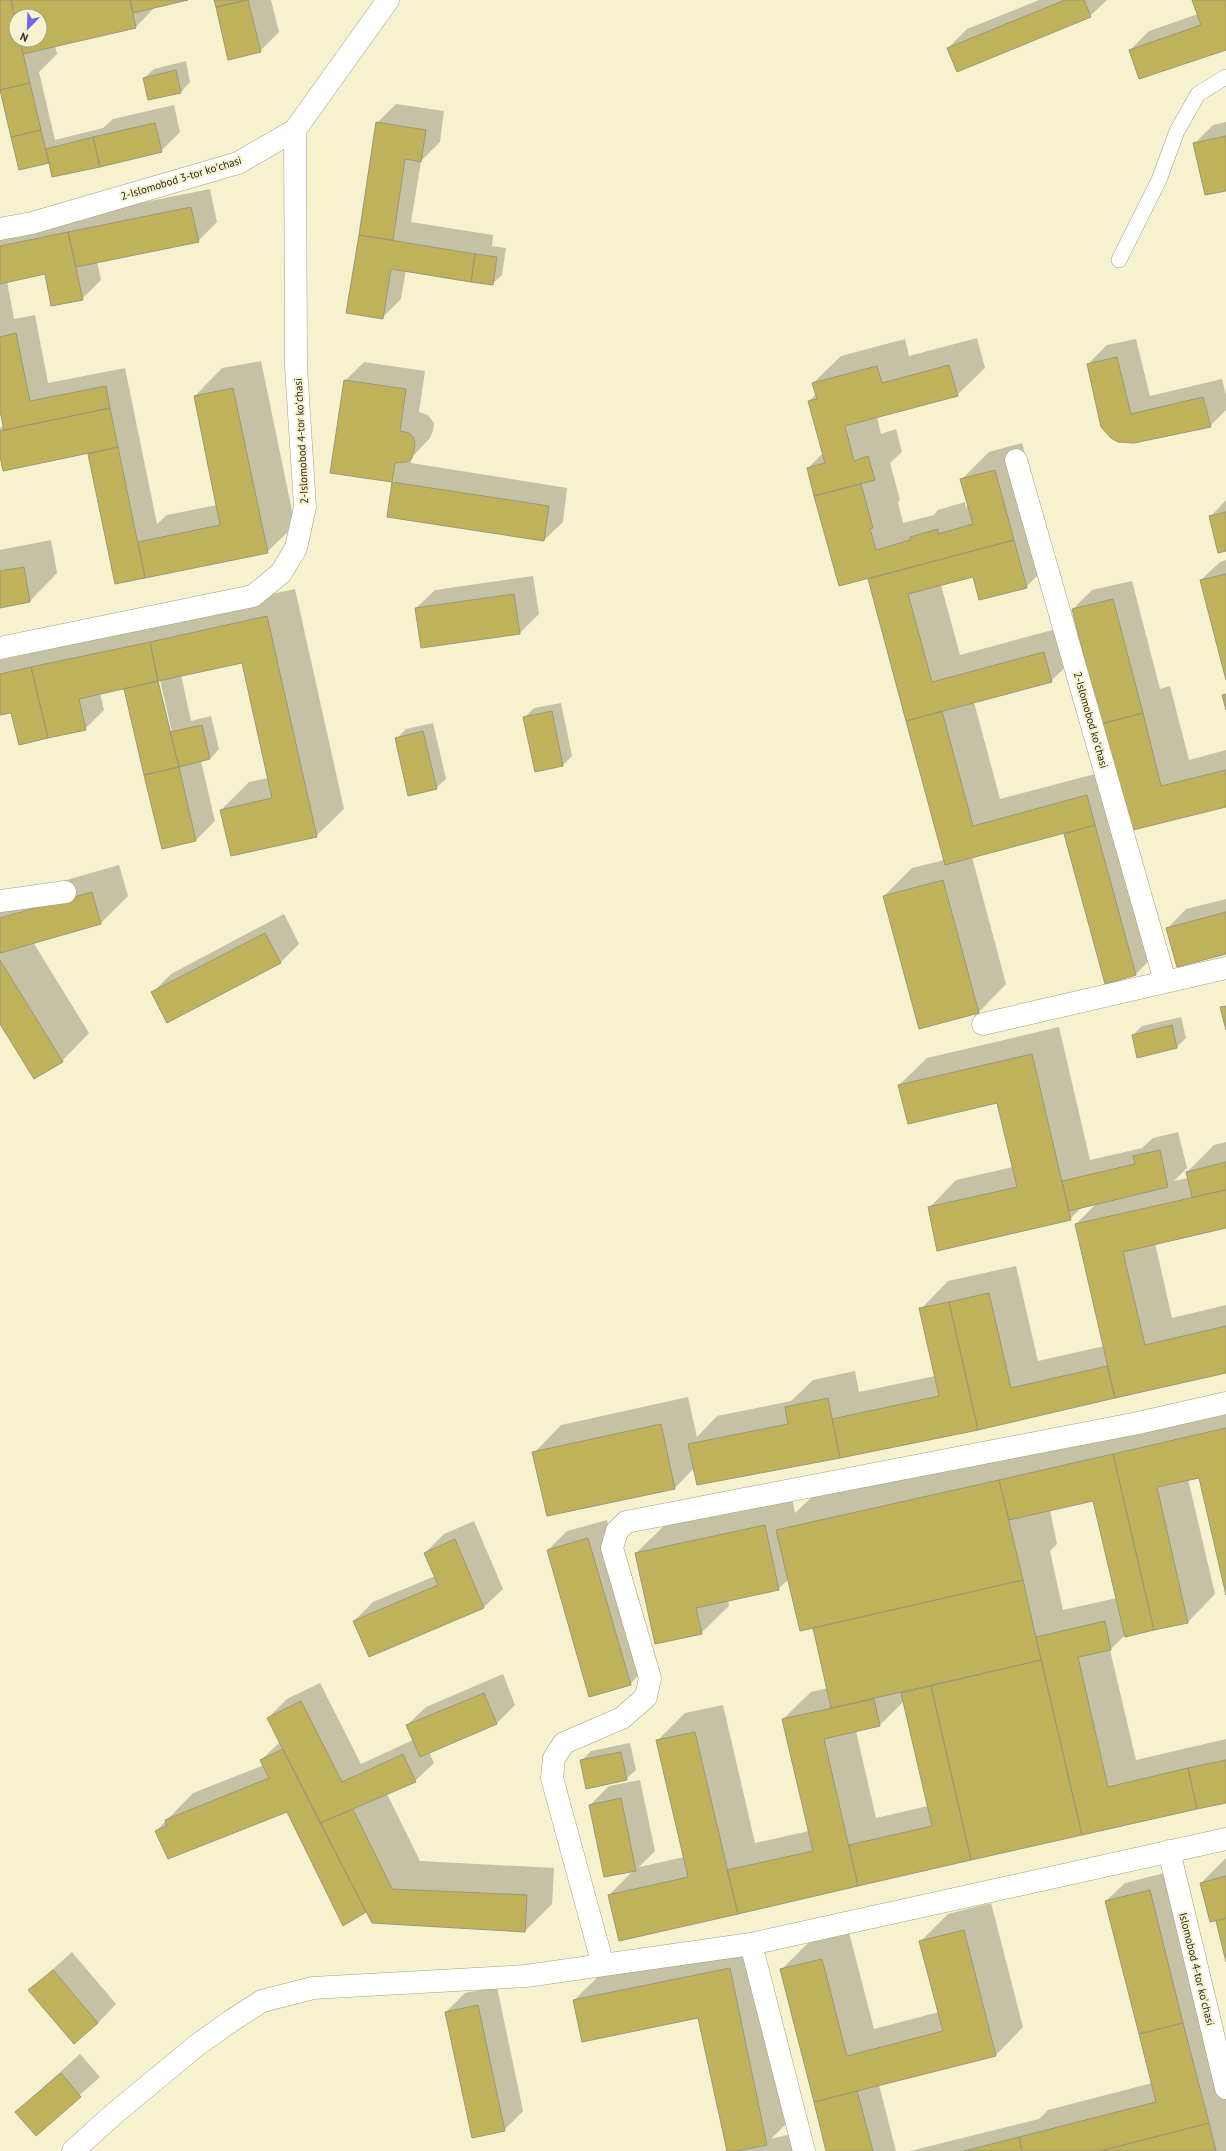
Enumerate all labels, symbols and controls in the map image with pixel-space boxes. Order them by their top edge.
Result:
north arrow [8,8,48,48]
text: N [18,29,30,45]
street label: 2-Islomobod 3-tor koʻchasi [119,153,243,203]
street label: 2-Islomobod 4-tor koʻchasi [291,378,311,504]
street label: 2-Islomobod koʻchasi [1071,670,1112,770]
street label: Islomobod 4-tor koʻchasi [1176,1911,1218,2027]

